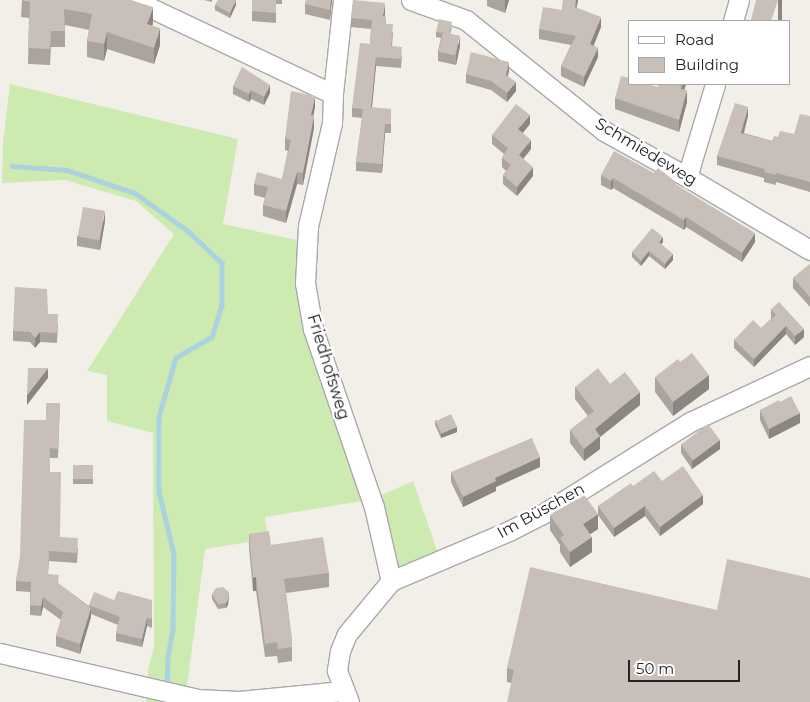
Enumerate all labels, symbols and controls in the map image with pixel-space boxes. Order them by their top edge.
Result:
legend [628,20,790,85]
text: Road [675,30,714,49]
text: Building [675,55,739,74]
street label: Schmiedeweg [592,114,700,190]
street label: Friedhofsweg [303,312,353,422]
street label: Im Büschen [494,479,588,543]
scale bar [630,650,742,682]
text: 50 m [636,659,674,678]

